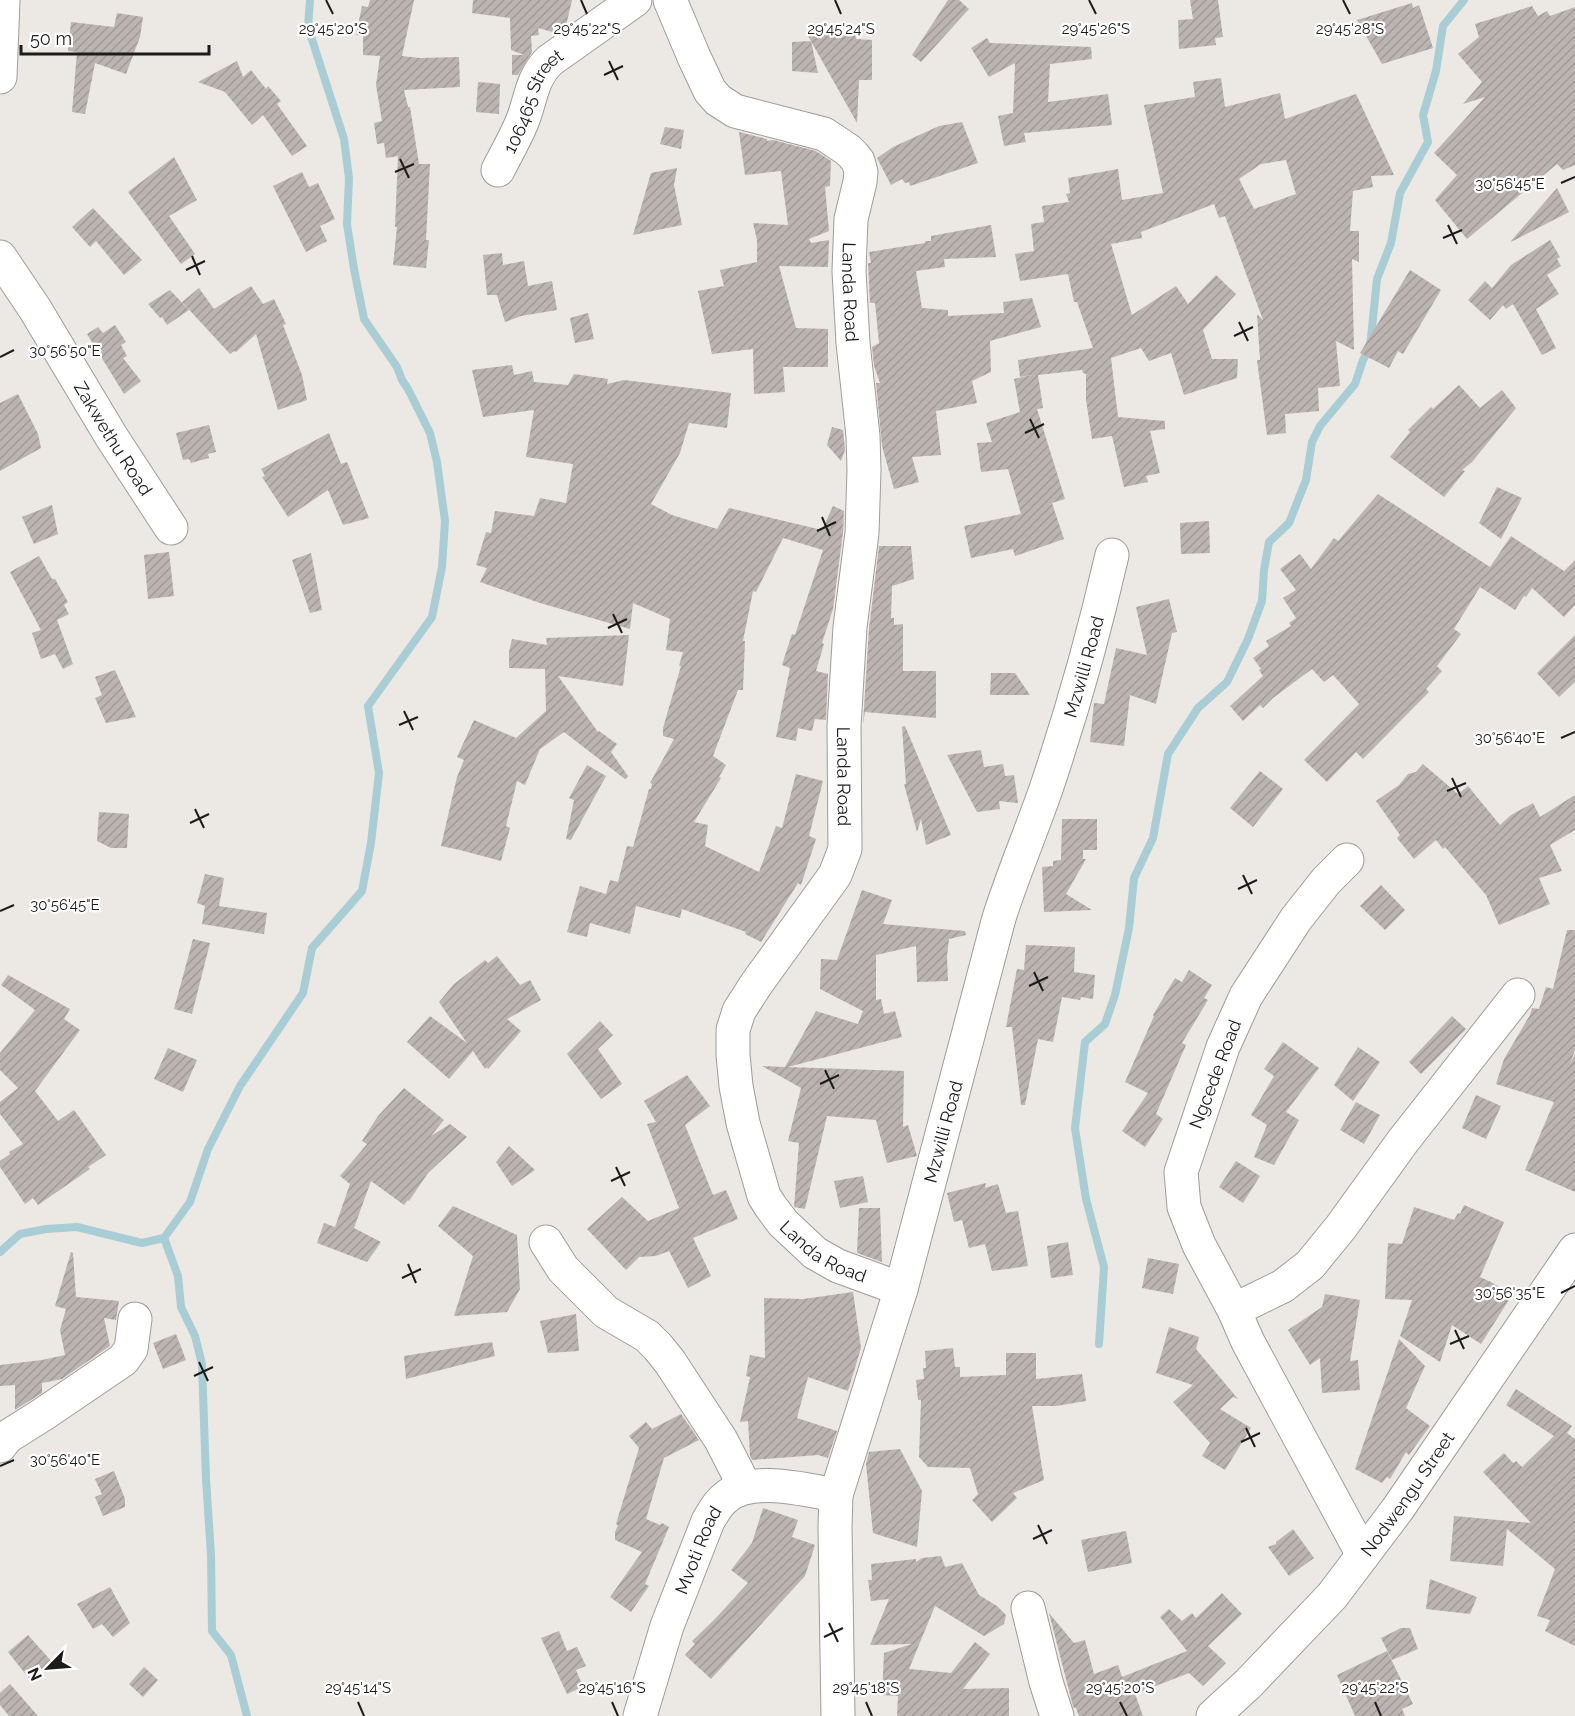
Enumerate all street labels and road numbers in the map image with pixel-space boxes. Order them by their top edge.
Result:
street label: 106465 Street [498,44,567,157]
street label: Landa Road [838,242,863,342]
street label: Zakwethu Road [70,377,157,499]
street label: Mzwilli Road [1059,614,1107,720]
street label: Landa Road [834,727,855,826]
street label: Ngcede Road [1185,1017,1245,1131]
street label: Mzwilli Road [919,1078,966,1185]
street label: Landa Road [776,1216,870,1286]
street label: Nodwengu Street [1356,1427,1458,1560]
street label: Mvoti Road [670,1502,725,1597]

